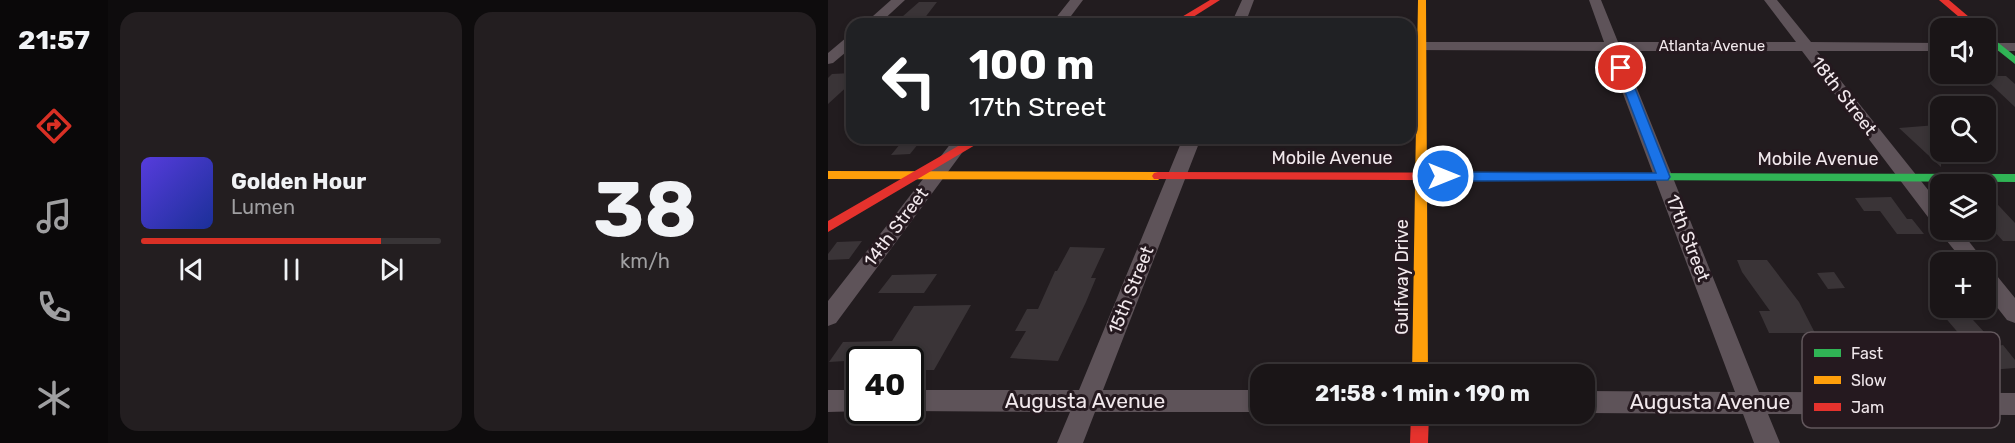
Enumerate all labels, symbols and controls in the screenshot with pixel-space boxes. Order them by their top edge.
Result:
map controls [1930,18,1996,318]
button: sound [1930,18,1996,84]
text: 21:57 [18,24,90,56]
street label: Atlanta Avenue [1659,37,1765,55]
text: 100 m [969,40,1094,90]
icon: left [870,42,948,120]
pin [1595,42,1646,93]
icon: arrive [1604,51,1637,84]
street label: 18th Street [1807,52,1881,140]
text: 17th Street [969,91,1106,123]
button: search [1930,96,1996,162]
icon: directions [33,105,75,147]
position arrow [1411,144,1475,208]
street label: Mobile Avenue [1271,147,1393,169]
street label: Mobile Avenue [1757,148,1879,170]
text: 38 [593,163,697,256]
text: Golden Hour [231,168,366,195]
button: layers [1930,174,1996,240]
street label: 14th Street [859,183,933,271]
street label: 17th Street [1661,191,1715,285]
icon: music [33,195,75,237]
text: Lumen [231,195,295,219]
street label: Gulfway Drive [1391,219,1413,335]
street label: 15th Street [1103,243,1159,337]
text: km/h [620,249,670,273]
button: + [1930,252,1996,318]
icon: previous [175,253,208,286]
icon: pause [275,253,308,286]
icon: next [375,253,408,286]
icon: phone [33,286,75,328]
legend [1802,332,2000,428]
text: Fast [1851,344,1883,363]
speed limit sign: 40 [846,346,924,424]
text: Slow [1851,371,1887,390]
icon: climate [33,377,75,419]
text: 21:58 · 1 min · 190 m [1315,380,1530,407]
street label: Augusta Avenue [1005,388,1165,413]
street label: Augusta Avenue [1630,389,1790,414]
text: Jam [1851,398,1884,417]

